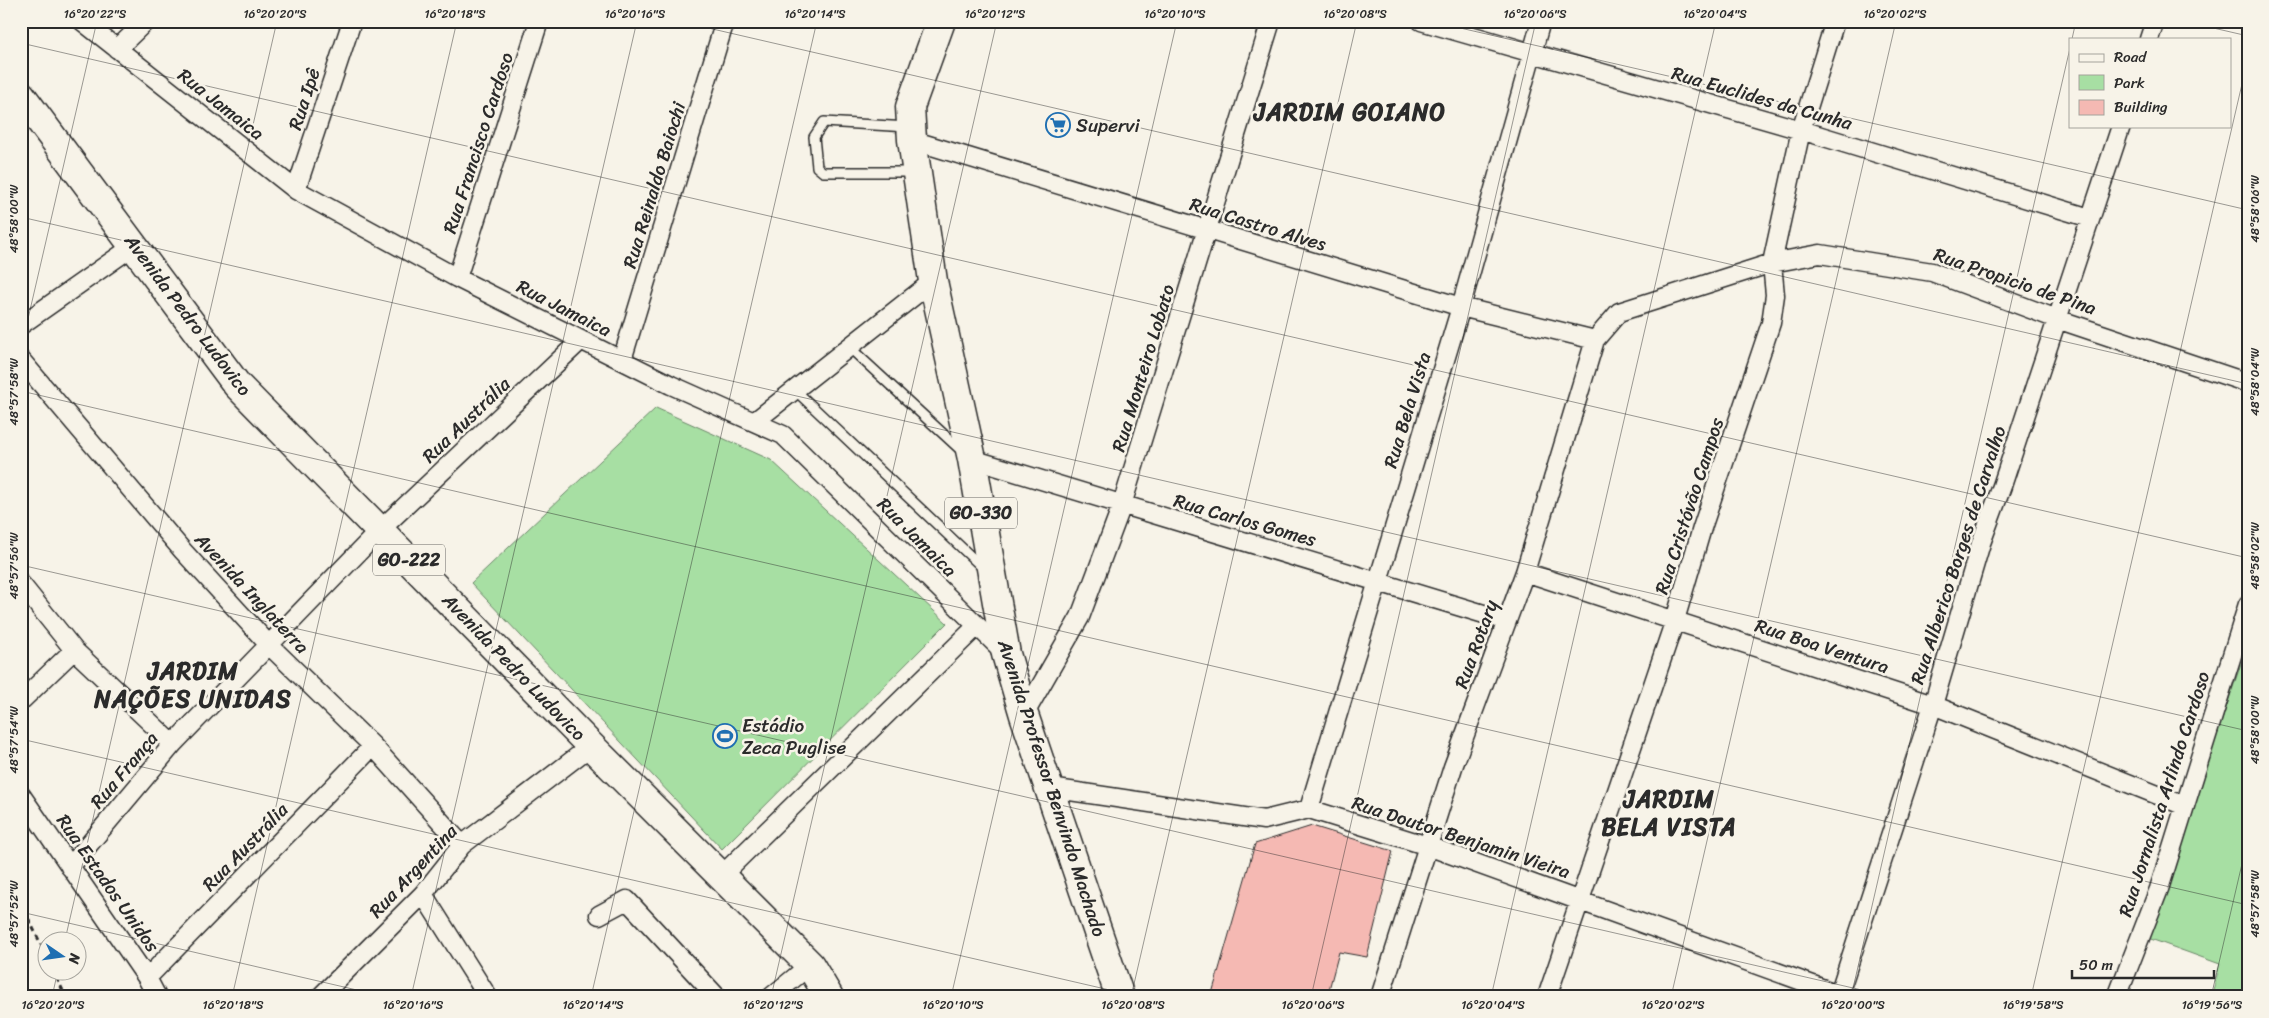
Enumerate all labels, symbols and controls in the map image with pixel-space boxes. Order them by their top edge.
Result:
text: 16°20'22"S [64,3,127,25]
text: 16°20'20"S [243,3,307,25]
text: 16°20'18"S [425,3,486,25]
text: 16°20'16"S [605,3,666,25]
text: 16°20'14"S [784,3,846,25]
text: 16°20'12"S [965,3,1026,25]
text: 16°20'10"S [1144,3,1206,25]
text: 16°20'08"S [1323,3,1387,25]
text: 16°20'06"S [1504,3,1567,25]
text: 16°20'04"S [1683,3,1747,25]
text: 16°20'02"S [1863,3,1927,25]
legend [2069,38,2232,128]
text: Road [2114,44,2147,70]
street label: Rua Francisco Cardoso [433,48,523,238]
street label: Rua Euclides da Cunha [1668,56,1857,140]
street label: Rua Jamaica [170,59,272,149]
street label: Rua Ipê [278,63,330,134]
text: Park [2114,70,2145,96]
district label: JARDIM GOIANO [1252,91,1446,133]
text: Building [2114,94,2168,120]
street label: Rua Reinaldo Baiochi [613,97,695,272]
place label: Supervi [1076,109,1141,142]
supermarket icon: Supervi [1045,112,1071,138]
text: 48°58'06"W [2244,174,2266,243]
text: 48°58'00"W [3,184,25,253]
street label: Rua Castro Alves [1186,188,1331,260]
street label: Avenida Pedro Ludovico [115,226,260,403]
street label: Rua Propicio de Pina [1929,238,2101,324]
street label: Rua Jamaica [511,270,618,346]
street label: Rua Monteiro Lobato [1102,280,1184,456]
street label: Rua Bela Vista [1374,347,1440,472]
text: 48°58'04"W [2244,347,2266,416]
text: 48°57'58"W [3,358,25,426]
street label: Rua Austrália [414,368,519,471]
street label: Rua Cristóvão Campos [1645,413,1733,599]
street label: Rua Alberico Borges de Carvalho [1901,421,2016,688]
street label: Rua Carlos Gomes [1170,484,1321,556]
street label: Rua Jamaica [869,489,965,585]
road number: GO-330 [945,498,1017,528]
text: 48°58'02"W [2244,521,2266,590]
street label: Avenida Inglaterra [186,524,318,662]
text: 48°57'56"W [3,532,25,599]
road number: GO-222 [373,544,445,576]
street label: Avenida Pedro Ludovico [433,584,594,749]
street label: Rua Rotary [1445,595,1507,693]
street label: Rua Boa Ventura [1751,609,1894,683]
street label: Avenida Professor Benvindo Machado [988,634,1116,941]
district label: JARDIM NAÇÕES UNIDAS [93,650,292,720]
street label: Rua Jornalista Arlindo Cardoso [2109,667,2219,921]
text: 48°58'00"W [2244,695,2266,764]
text: 48°57'54"W [3,705,25,774]
place label: Estádio Zeca Puglise [742,709,846,764]
street label: Rua França [81,723,167,816]
sports icon: Estádio Zeca Puglise [712,723,738,749]
district label: JARDIM BELA VISTA [1601,778,1737,848]
street label: Rua Doutor Benjamin Vieira [1348,786,1575,888]
street label: Rua Austrália [194,794,297,899]
street label: Rua Estados Unidos [48,807,168,959]
street label: Rua Argentina [360,816,466,926]
text: 48°57'58"W [2244,870,2266,938]
text: 48°57'52"W [3,880,25,948]
north arrow [38,930,88,980]
scale bar [2072,948,2214,980]
text: N [61,950,88,967]
text: 50 m [2079,952,2114,978]
text: 16°20'20"S [21,994,85,1016]
text: 16°20'18"S [203,994,264,1016]
text: 16°20'16"S [383,994,444,1016]
text: 16°20'14"S [562,994,624,1016]
text: 16°20'12"S [743,994,804,1016]
text: 16°20'10"S [922,994,984,1016]
text: 16°20'08"S [1101,994,1165,1016]
text: 16°20'06"S [1282,994,1345,1016]
text: 16°20'04"S [1461,994,1525,1016]
text: 16°20'02"S [1641,994,1705,1016]
text: 16°20'00"S [1821,994,1885,1016]
text: 16°19'58"S [2002,994,2064,1016]
text: 16°19'56"S [2182,994,2243,1016]

